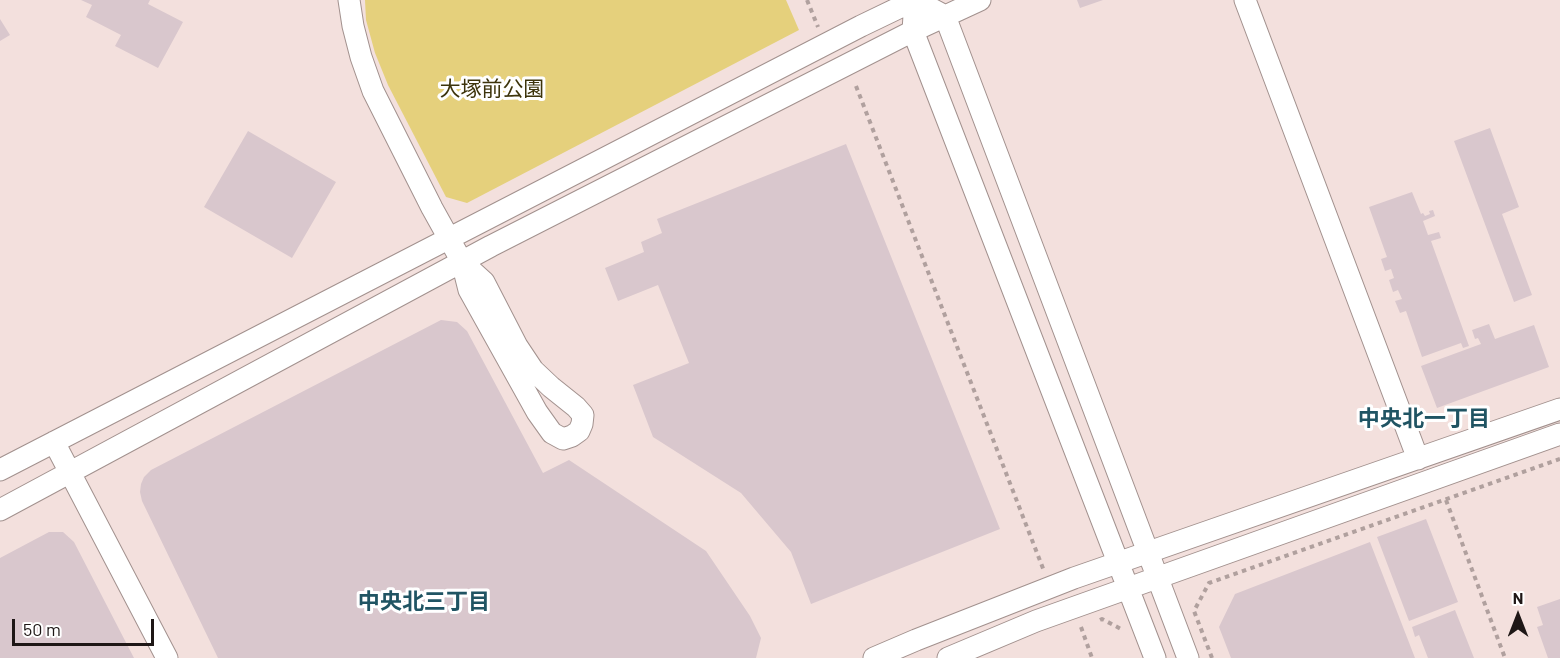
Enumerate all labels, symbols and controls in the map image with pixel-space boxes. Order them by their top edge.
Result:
park label: 大塚前公園 [440,76,544,102]
district label: 中央北一丁目 [1358,406,1490,432]
north arrow [1488,586,1548,646]
text: N [1513,588,1523,607]
district label: 中央北三丁目 [358,589,490,615]
scale bar [15,607,158,645]
text: 50 m [23,618,61,640]

